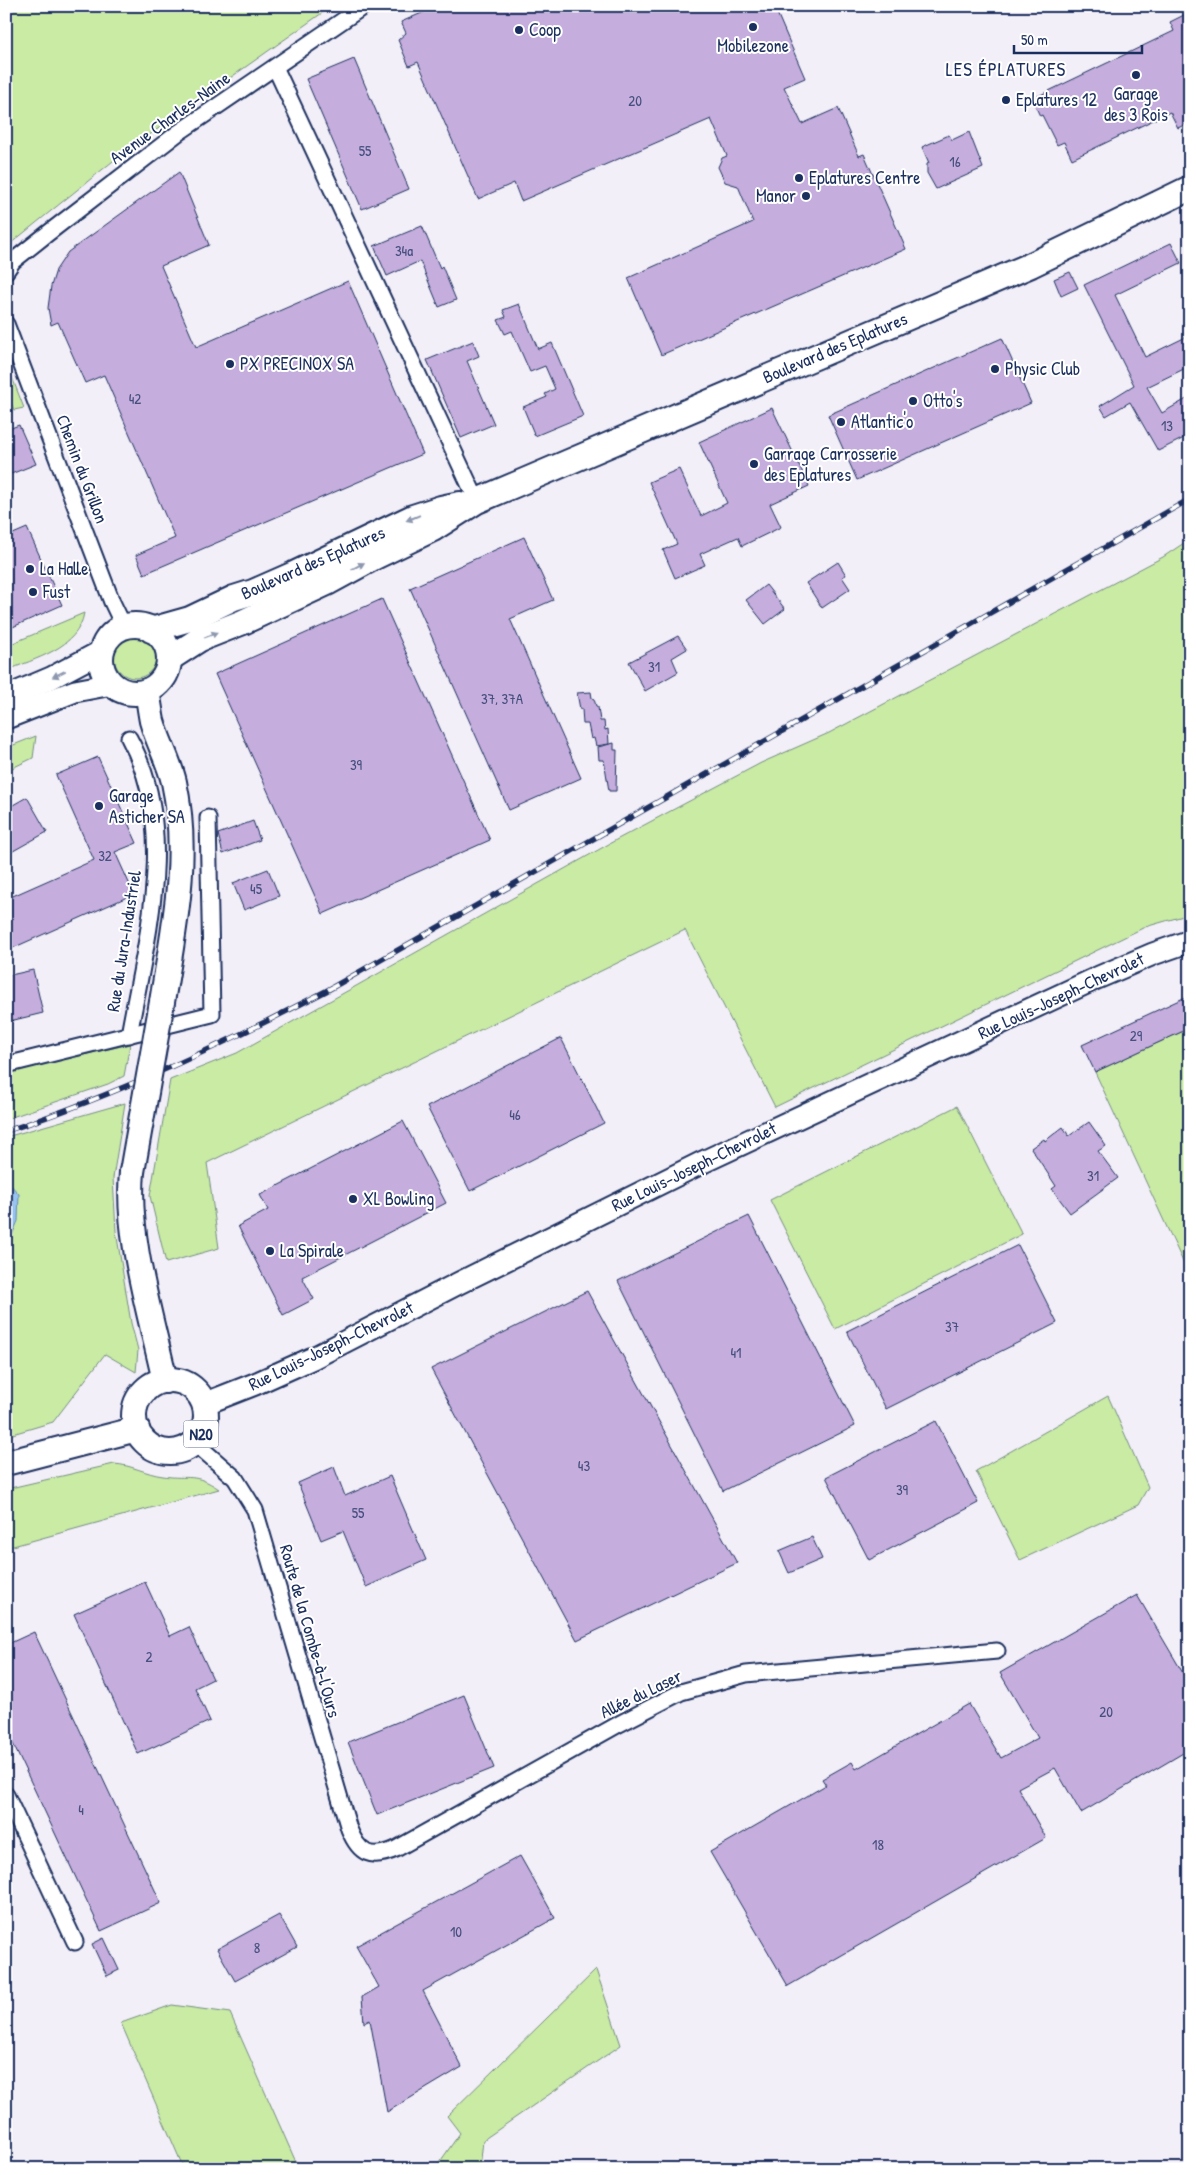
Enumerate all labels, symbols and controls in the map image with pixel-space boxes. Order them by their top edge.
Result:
place label: Coop [529,17,561,42]
marker: Mobilezone [747,21,759,33]
scale bar [1014,22,1141,54]
marker: Coop [513,24,525,36]
text: 50 m [1021,29,1048,50]
place label: Mobilezone [717,33,789,58]
district label: LES ÉPLATURES [946,56,1066,82]
street label: Avenue Charles-Naine [104,65,235,170]
marker: Garage des 3 Rois [1130,69,1142,81]
place label: Garage des 3 Rois [1104,81,1168,127]
place label: Eplatures 12 [1016,87,1098,112]
house number: 20 [628,90,642,111]
marker: Eplatures 12 [1000,94,1012,106]
house number: 55 [359,140,372,161]
house number: 16 [949,151,961,172]
place label: Eplatures Centre [809,165,921,190]
marker: Eplatures Centre [793,172,805,184]
place label: Manor [756,183,796,208]
marker: Manor [800,190,812,202]
house number: 34a [395,240,413,261]
street label: Boulevard des Eplatures [759,306,911,389]
place label: PX PRECINOX SA [240,351,354,376]
place label: Physic Club [1005,356,1080,381]
marker: PX PRECINOX SA [224,358,236,370]
marker: Physic Club [989,363,1001,375]
house number: 42 [129,388,141,409]
place label: Otto's [923,388,963,413]
marker: Otto's [907,395,919,407]
place label: Atlantic'o [851,409,913,434]
street label: Chemin du Grillon [50,411,115,527]
house number: 13 [1161,415,1173,436]
marker: Atlantic'o [835,416,847,428]
place label: Garrage Carrosserie des Eplatures [764,441,897,487]
marker: Garrage Carrosserie des Eplatures [748,458,760,470]
one-way arrow [405,514,420,522]
street label: Boulevard des Eplatures [237,520,389,605]
place label: La Halle [40,556,88,581]
one-way arrow [350,562,365,570]
marker: La Halle [24,563,36,575]
place label: Fust [42,579,71,604]
marker: Fust [27,586,39,598]
one-way arrow [204,630,218,638]
house number: 31 [648,656,660,677]
one-way arrow [52,670,66,678]
house number: 37, 37A [481,688,524,709]
house number: 39 [350,754,363,775]
place label: Garage Asticher SA [109,783,185,829]
marker: Garage Asticher SA [93,800,105,812]
house number: 32 [98,845,112,866]
street label: Rue du Jura-Industriel [100,868,147,1013]
house number: 45 [250,878,263,899]
street label: Rue Louis-Joseph-Chevrolet [974,946,1149,1045]
house number: 29 [1130,1025,1143,1046]
house number: 46 [509,1104,521,1125]
street label: Rue Louis-Joseph-Chevrolet [607,1115,781,1217]
house number: 31 [1087,1165,1099,1186]
place label: XL Bowling [363,1186,434,1211]
marker: XL Bowling [347,1193,359,1205]
place label: La Spirale [280,1238,344,1263]
marker: La Spirale [264,1245,276,1257]
street label: Rue Louis-Joseph-Chevrolet [244,1294,418,1396]
house number: 37 [945,1316,959,1337]
house number: 41 [730,1342,742,1363]
road number: N20 [184,1420,218,1448]
house number: 43 [578,1455,590,1476]
house number: 39 [896,1479,909,1500]
house number: 55 [352,1502,365,1523]
street label: Route de la Combe-à-l'Ours [274,1541,347,1720]
house number: 2 [145,1646,153,1667]
street label: Allée du Laser [596,1663,686,1724]
house number: 20 [1099,1701,1113,1722]
house number: 4 [78,1799,84,1820]
house number: 18 [872,1834,884,1855]
house number: 10 [450,1921,462,1942]
house number: 8 [254,1937,260,1958]

